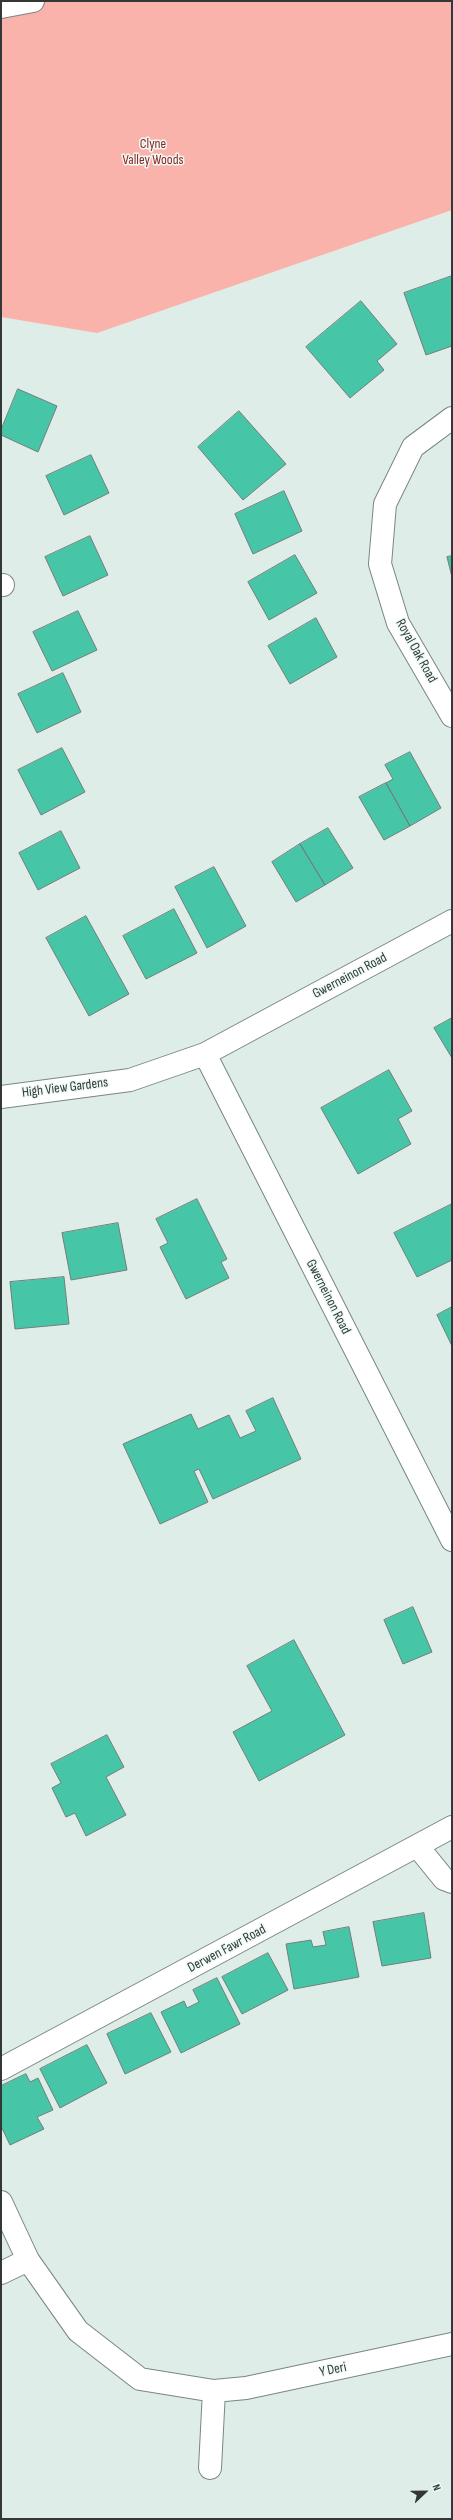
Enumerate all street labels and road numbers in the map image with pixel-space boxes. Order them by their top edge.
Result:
street label: Royal Oak Road [392,616,440,686]
street label: Gwerneinon Road [310,949,390,1003]
street label: High View Gardens [21,1074,109,1102]
street label: Gwerneinon Road [302,1257,354,1337]
street label: Derwen Fawr Road [185,1921,269,1977]
street label: Y Deri [318,2359,348,2381]

